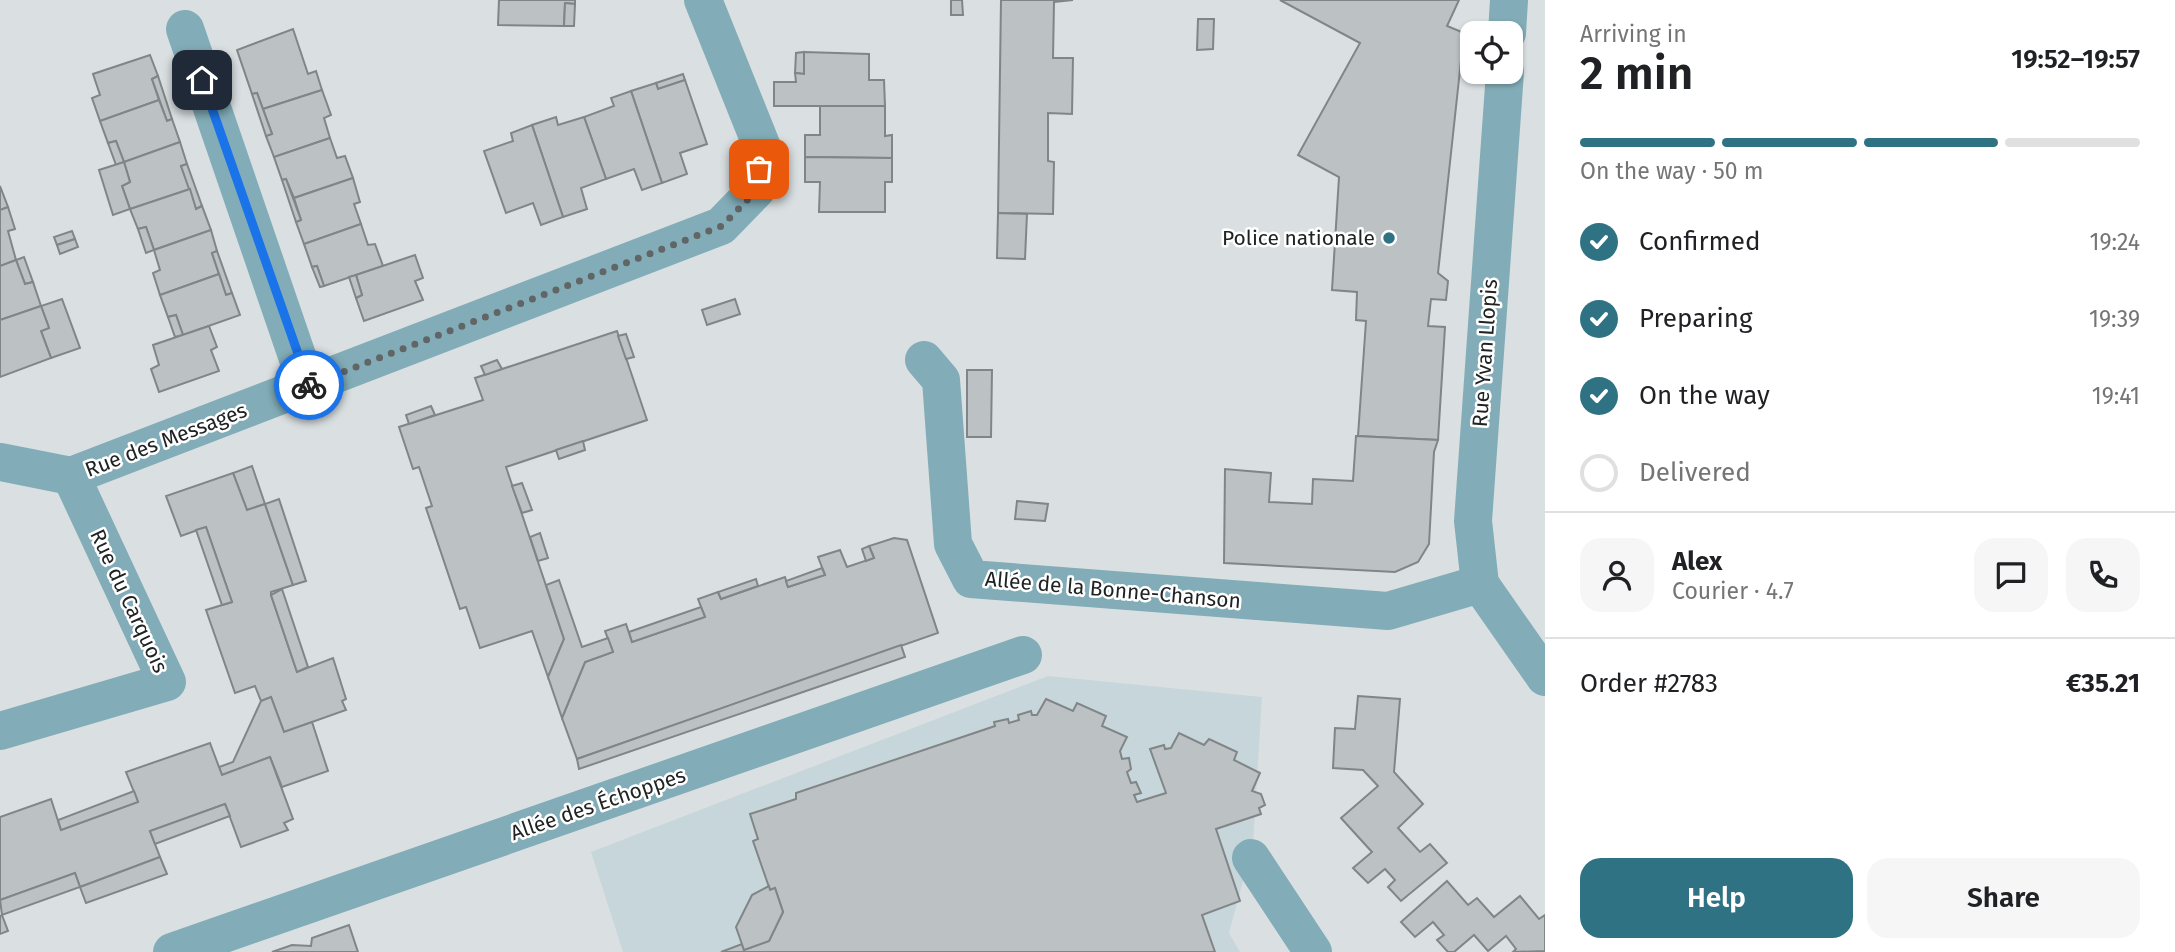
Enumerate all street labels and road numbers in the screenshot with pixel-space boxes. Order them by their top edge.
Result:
street label: Rue Yvan Llopis [1467,278,1503,428]
street label: Rue des Messages [81,397,251,483]
street label: Rue du Carquois [84,525,174,677]
street label: Allée de la Bonne-Chanson [984,566,1242,614]
street label: Allée des Échoppes [507,762,689,846]

